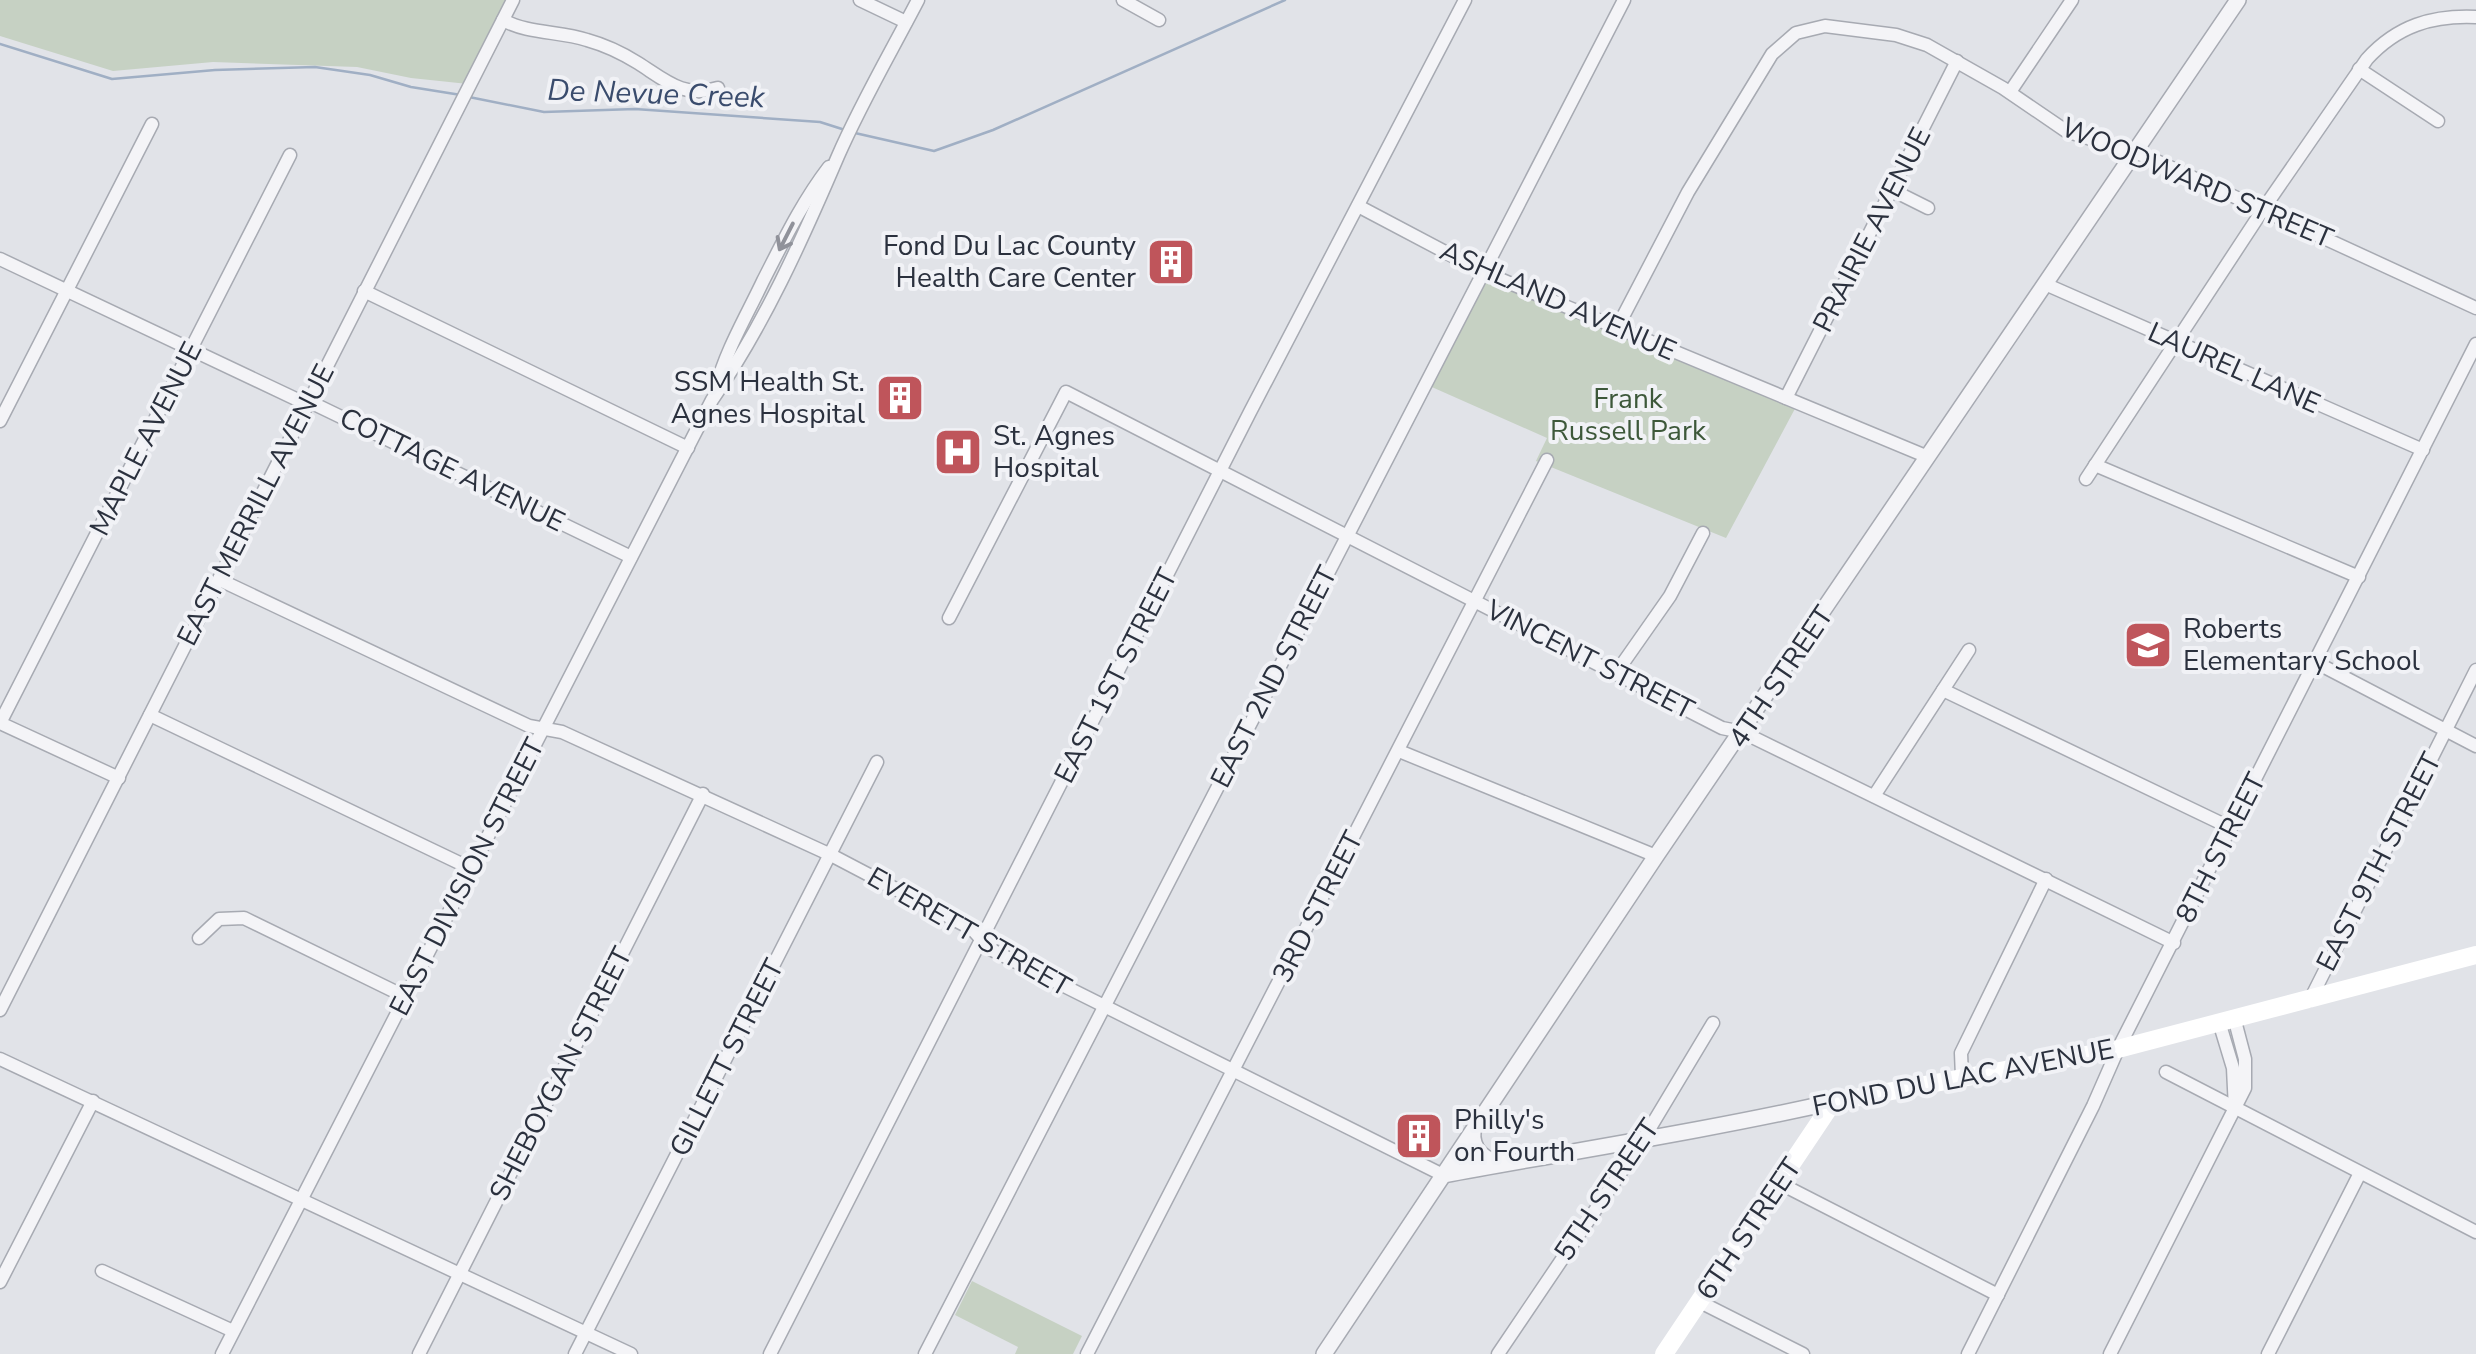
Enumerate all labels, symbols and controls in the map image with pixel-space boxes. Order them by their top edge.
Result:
water label: De Nevue Creek [547,70,766,118]
street label: WOODWARD STREET [2055,109,2339,258]
street label: PRAIRIE AVENUE [1804,121,1940,339]
one-way arrow [776,221,795,251]
place label: Fond Du Lac County Health Care Center [883,227,1137,297]
street label: ASHLAND AVENUE [1434,232,1682,370]
building icon: Fond Du Lac County Health Care Center [1145,236,1197,288]
street label: LAUREL LANE [2142,313,2326,423]
street label: MAPLE AVENUE [81,336,211,542]
street label: EAST MERRILL AVENUE [168,358,344,652]
place label: SSM Health St. Agnes Hospital [671,363,866,433]
building icon: SSM Health St. Agnes Hospital [874,372,926,424]
park label: Frank Russell Park [1550,380,1707,450]
street label: COTTAGE AVENUE [333,399,571,541]
place label: St. Agnes Hospital [993,417,1115,487]
hospital icon: St. Agnes Hospital [932,426,984,478]
street label: EAST 2ND STREET [1202,560,1346,794]
street label: EAST 1ST STREET [1045,562,1187,790]
street label: VINCENT STREET [1479,591,1701,729]
street label: 4TH STREET [1719,598,1843,755]
place label: Roberts Elementary School [2183,610,2420,680]
school or university icon: Roberts Elementary School [2122,619,2174,671]
street label: EAST DIVISION STREET [380,732,554,1022]
street label: EAST 9TH STREET [2307,746,2451,978]
street label: 8TH STREET [2167,766,2275,930]
street label: 3RD STREET [1264,825,1372,989]
street label: EVERETT STREET [860,858,1078,1006]
street label: SHEBOYGAN STREET [481,941,641,1207]
street label: GILLETT STREET [661,953,793,1163]
street label: FOND DU LAC AVENUE [1809,1030,2117,1126]
place label: Philly's on Fourth [1454,1101,1575,1171]
building icon: Philly's on Fourth [1393,1110,1445,1162]
street label: 5TH STREET [1545,1111,1669,1268]
street label: 6TH STREET [1687,1150,1811,1307]

